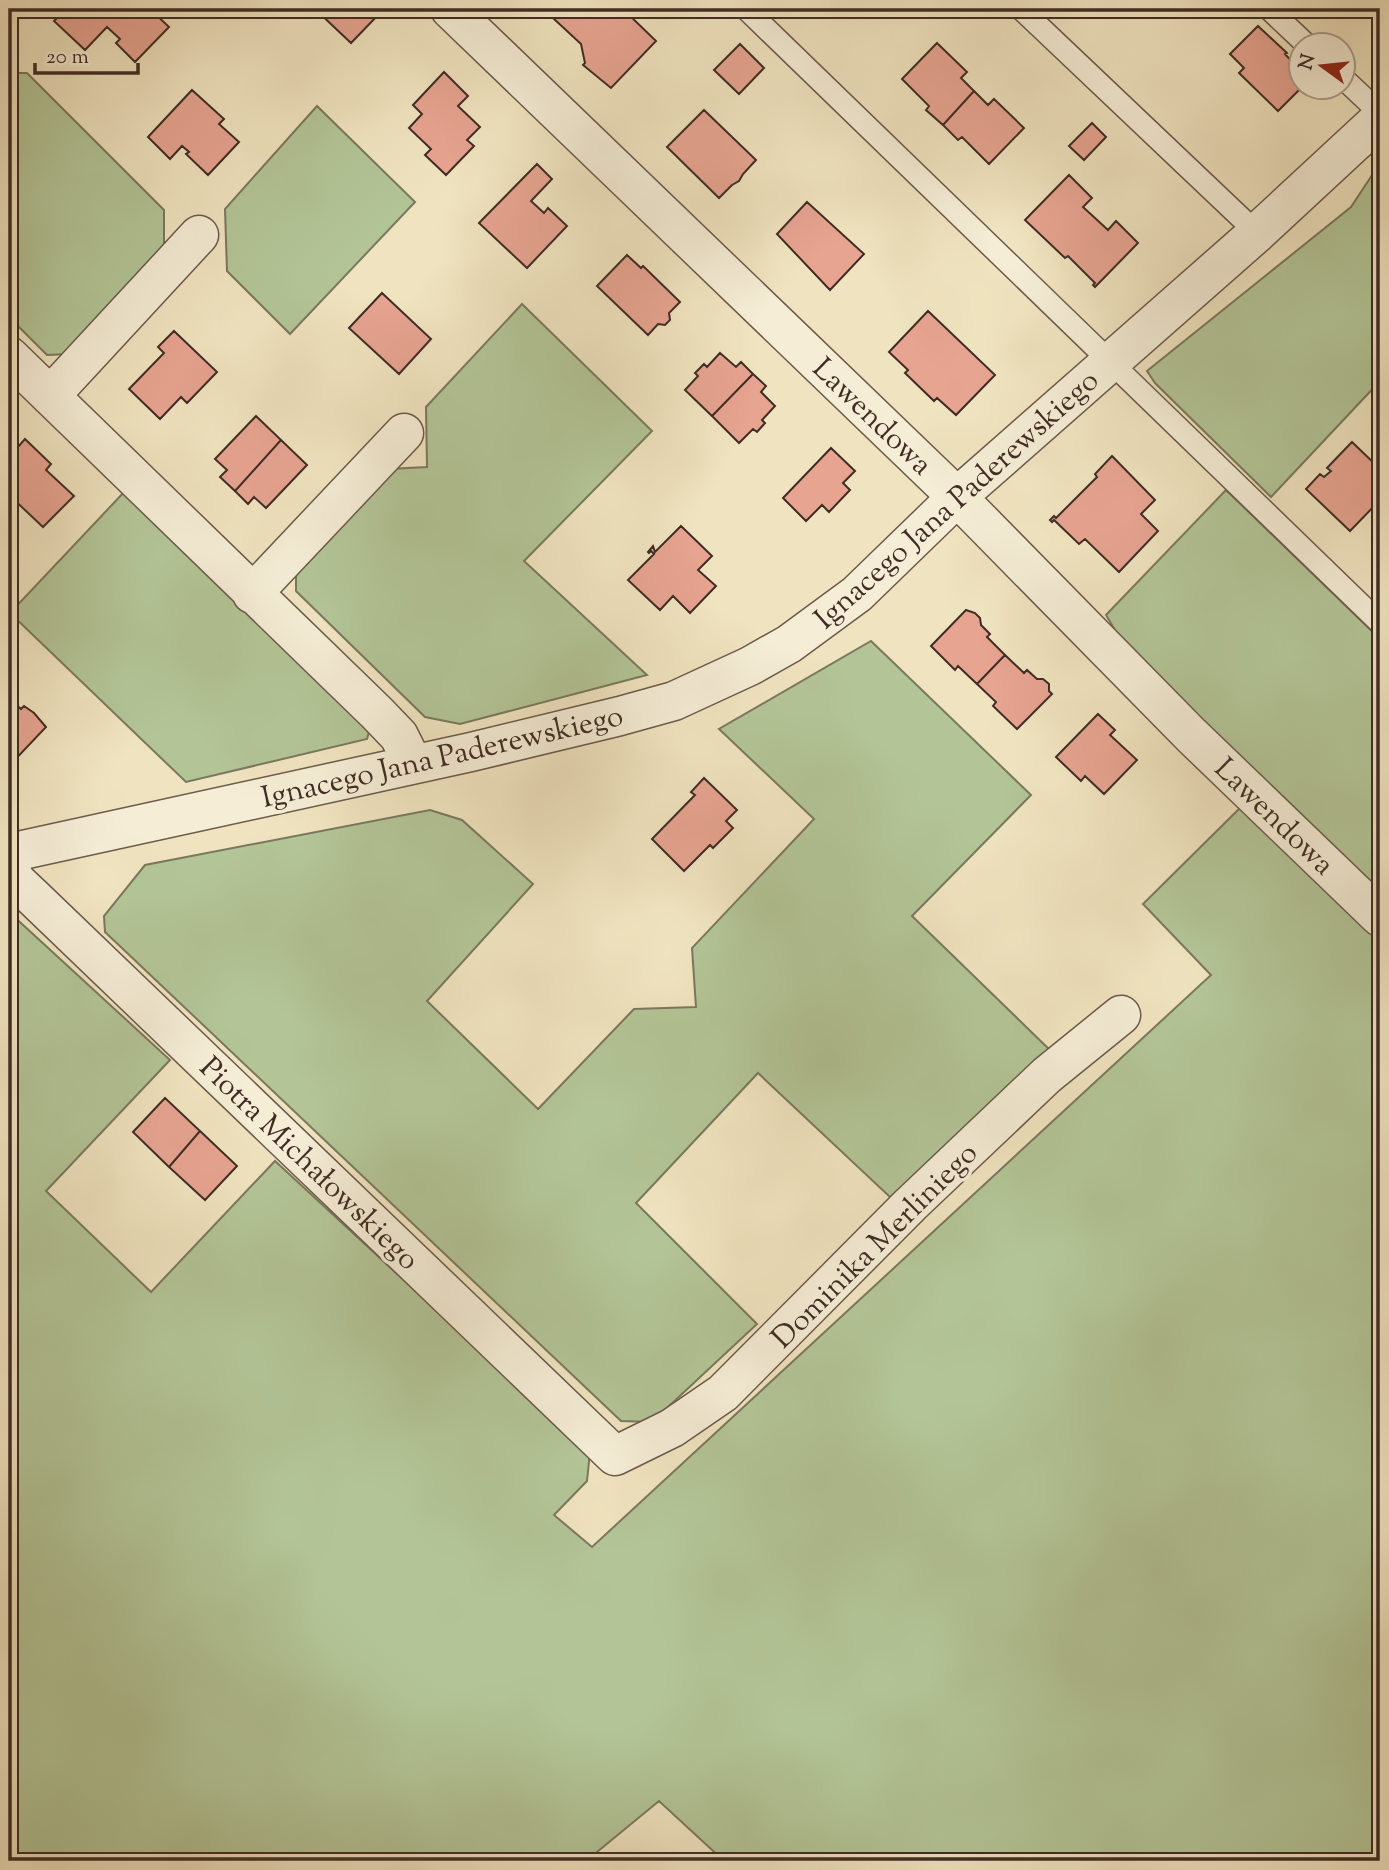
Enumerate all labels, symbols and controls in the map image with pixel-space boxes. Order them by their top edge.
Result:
scale bar [35,32,138,76]
north arrow [1288,32,1358,102]
text: 20 m [46,43,89,73]
text: N [1293,51,1323,73]
street label: Lawendowa [801,349,941,486]
street label: Ignacego Jana Paderewskiego [806,361,1110,641]
street label: Ignacego Jana Paderewskiego [257,696,628,821]
street label: Lawendowa [1203,749,1343,886]
street label: Piotra Michałowskiego [189,1048,428,1281]
street label: Dominika Merliniego [763,1134,989,1360]

